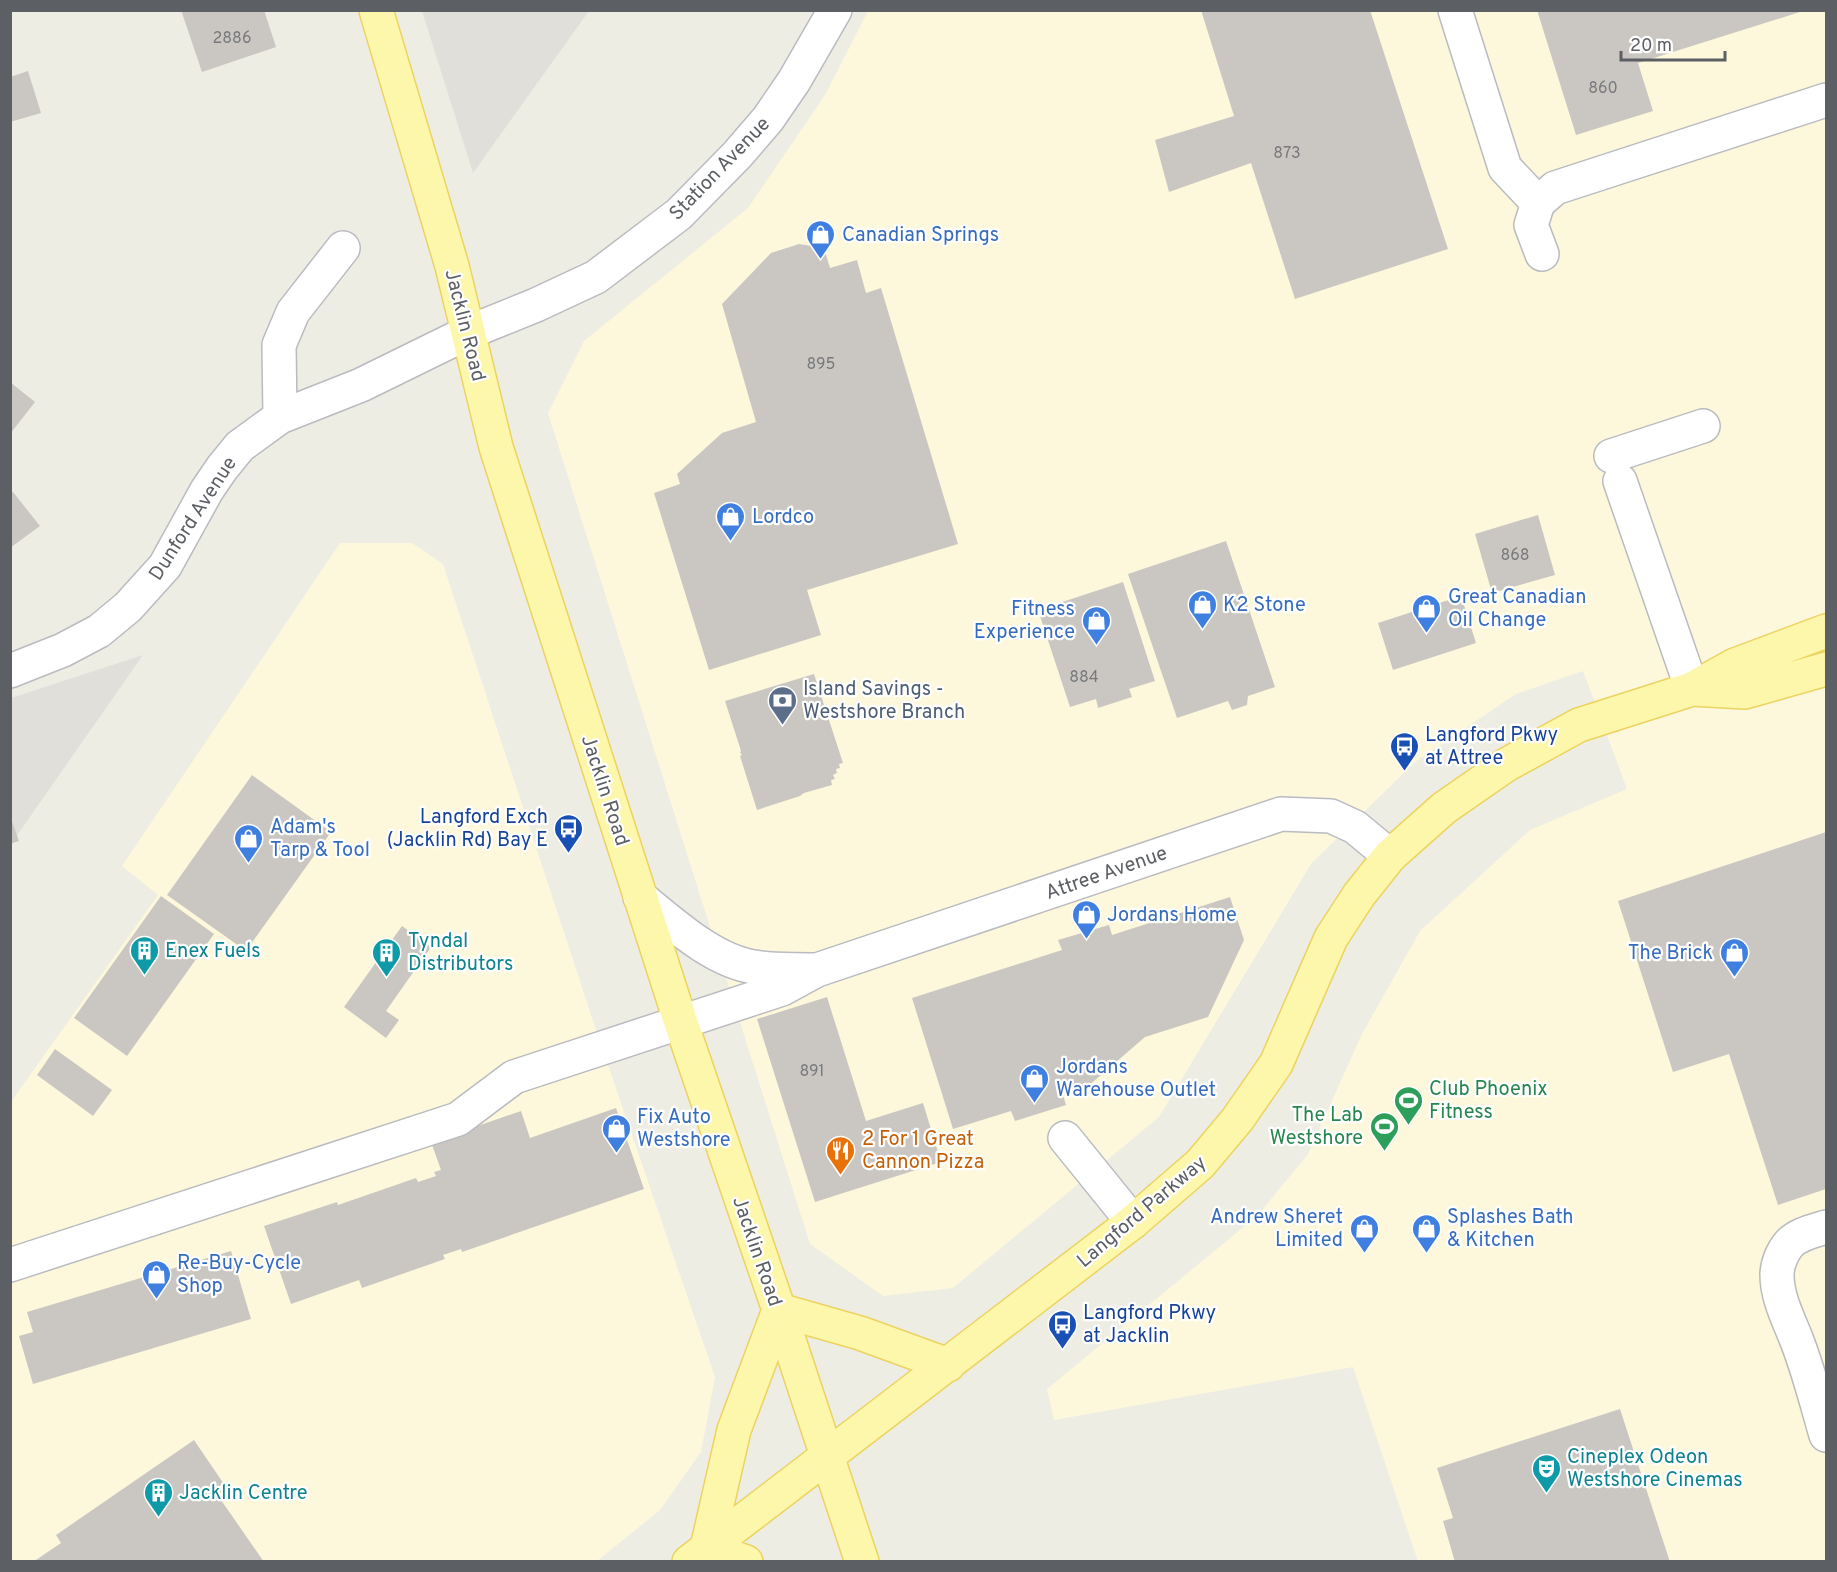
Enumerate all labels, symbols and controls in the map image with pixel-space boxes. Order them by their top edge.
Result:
scale bar [1621,24,1724,62]
house number: 2886 [213,29,251,49]
text: 20 m [1630,35,1672,58]
house number: 860 [1588,79,1618,99]
street label: Station Avenue [664,112,777,227]
house number: 873 [1273,144,1301,164]
shop icon: Canadian Springs [805,218,837,260]
place label: Canadian Springs [842,223,999,249]
street label: Jacklin Road [438,267,491,384]
house number: 895 [807,355,835,375]
street label: Dunford Avenue [144,452,243,586]
shop icon: Lordco [715,500,747,542]
place label: Lordco [752,505,814,531]
house number: 868 [1500,546,1530,566]
place label: Great Canadian Oil Change [1448,585,1586,634]
shop icon: K2 Stone [1186,588,1218,630]
shop icon: Great Canadian Oil Change [1411,592,1443,634]
place label: K2 Stone [1223,593,1306,619]
place label: Fitness Experience [974,597,1075,646]
shop icon: Fitness Experience [1080,604,1112,646]
house number: 884 [1069,668,1099,688]
place label: Island Savings - Westshore Branch [803,677,965,726]
bank icon: Island Savings - Westshore Branch [766,684,798,726]
place label: Langford Pkwy at Attree [1425,723,1558,772]
bus stop icon: Langford Pkwy at Attree [1388,730,1420,772]
street label: Jacklin Road [574,732,634,849]
place label: Langford Exch (Jacklin Rd) Bay E [387,805,548,854]
bus stop icon: Langford Exch (Jacklin Rd) Bay E [553,812,585,854]
place label: Adam's Tarp & Tool [270,815,370,864]
shop icon: Adam's Tarp & Tool [233,822,265,864]
street label: Attree Avenue [1042,841,1171,907]
shop icon: Jordans Home [1070,898,1102,940]
place label: Jordans Home [1107,903,1237,929]
place label: Tyndal Distributors [408,929,513,978]
building icon: Enex Fuels [128,934,160,976]
building icon: Tyndal Distributors [371,936,403,978]
shop icon: The Brick [1718,936,1750,978]
place label: Enex Fuels [165,939,261,965]
place label: The Brick [1628,941,1713,967]
place label: Jordans Warehouse Outlet [1056,1055,1216,1104]
house number: 891 [800,1062,824,1082]
shop icon: Jordans Warehouse Outlet [1019,1062,1051,1104]
place label: Club Phoenix Fitness [1429,1077,1548,1126]
sports icon: Club Phoenix Fitness [1392,1084,1424,1126]
place label: The Lab Westshore [1269,1103,1363,1152]
place label: Fix Auto Westshore [637,1105,731,1154]
sports icon: The Lab Westshore [1368,1110,1400,1152]
shop icon: Fix Auto Westshore [600,1112,632,1154]
place label: 2 For 1 Great Cannon Pizza [862,1127,984,1176]
restaurant icon: 2 For 1 Great Cannon Pizza [825,1134,857,1176]
street label: Langford Parkway [1072,1151,1212,1274]
street label: Jacklin Road [725,1193,787,1310]
place label: Andrew Sheret Limited [1210,1205,1343,1254]
place label: Splashes Bath & Kitchen [1447,1205,1574,1254]
shop icon: Andrew Sheret Limited [1348,1212,1380,1254]
shop icon: Splashes Bath & Kitchen [1410,1212,1442,1254]
place label: Re-Buy-Cycle Shop [177,1251,301,1300]
shop icon: Re-Buy-Cycle Shop [140,1258,172,1300]
place label: Langford Pkwy at Jacklin [1083,1301,1216,1350]
bus stop icon: Langford Pkwy at Jacklin [1046,1308,1078,1350]
place label: Cineplex Odeon Westshore Cinemas [1567,1445,1743,1494]
theatre icon: Cineplex Odeon Westshore Cinemas [1530,1452,1562,1494]
building icon: Jacklin Centre [142,1476,174,1518]
place label: Jacklin Centre [179,1481,307,1507]

